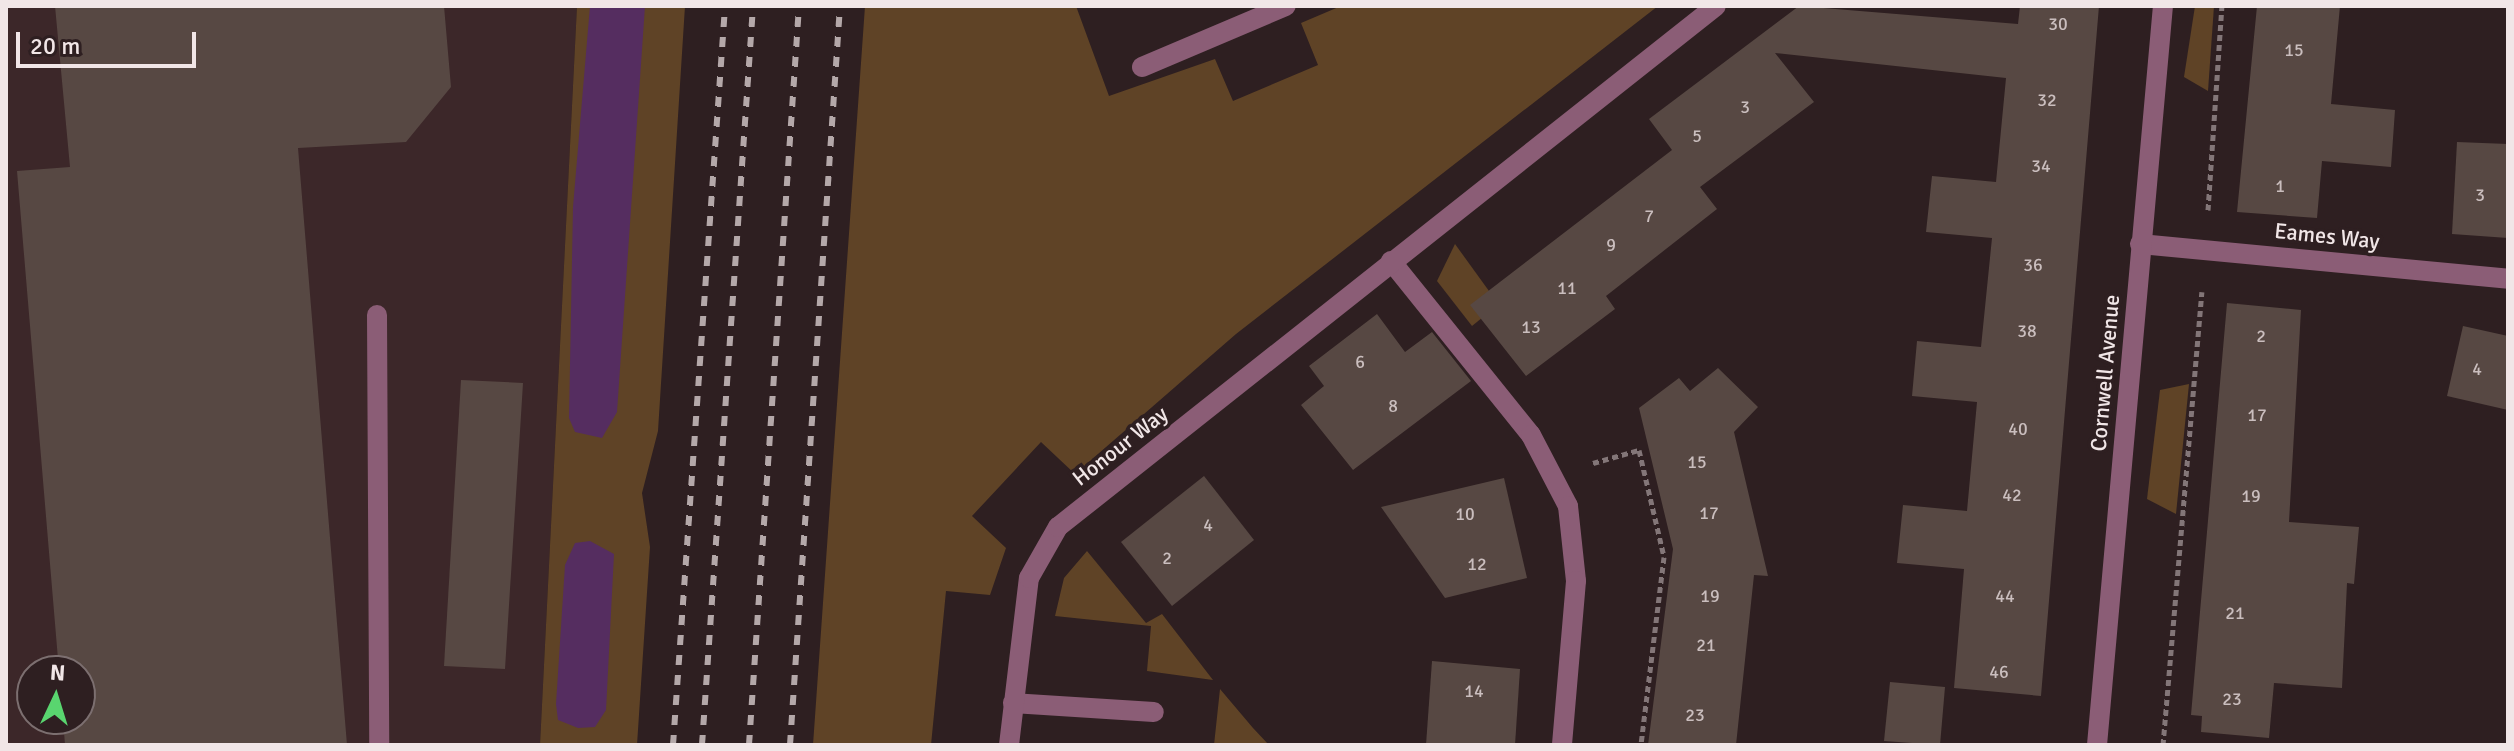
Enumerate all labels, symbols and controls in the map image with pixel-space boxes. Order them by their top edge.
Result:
house number: 30 [2048,13,2068,35]
scale bar [20,16,200,66]
text: 20 m [30,31,80,61]
house number: 15 [2284,39,2304,61]
house number: 32 [2037,89,2057,111]
house number: 3 [1740,96,1750,118]
house number: 5 [1692,125,1702,147]
house number: 34 [2031,155,2051,177]
house number: 1 [2275,175,2285,197]
house number: 3 [2475,184,2485,206]
house number: 7 [1644,205,1654,227]
street label: Eames Way [2273,217,2381,255]
house number: 9 [1606,234,1616,256]
house number: 36 [2023,254,2043,276]
house number: 11 [1557,277,1577,299]
street label: Cornwell Avenue [2085,294,2125,452]
house number: 13 [1521,316,1541,338]
house number: 38 [2017,320,2037,342]
house number: 2 [2256,325,2266,347]
house number: 6 [1355,351,1365,373]
house number: 4 [2472,358,2482,380]
house number: 8 [1388,395,1398,417]
street label: Honour Way [1067,401,1173,491]
house number: 17 [2247,404,2267,426]
house number: 40 [2008,418,2028,440]
house number: 15 [1687,451,1707,473]
house number: 42 [2002,484,2022,506]
house number: 19 [2241,485,2261,507]
house number: 17 [1699,502,1719,524]
house number: 10 [1455,503,1475,525]
house number: 4 [1203,514,1213,536]
house number: 2 [1162,547,1172,569]
house number: 12 [1467,553,1487,575]
house number: 19 [1700,585,1720,607]
house number: 44 [1995,585,2015,607]
house number: 21 [2225,602,2245,624]
house number: 21 [1696,634,1716,656]
north arrow [16,655,96,735]
text: N [49,659,66,687]
house number: 46 [1989,661,2009,683]
house number: 14 [1464,680,1484,702]
house number: 23 [2222,688,2242,710]
house number: 23 [1685,704,1705,726]

